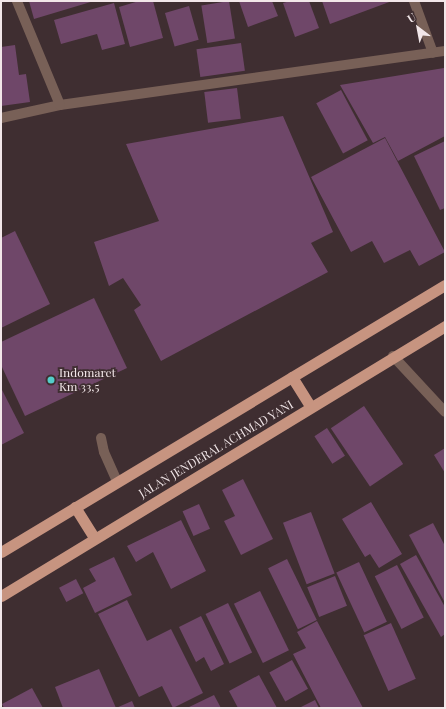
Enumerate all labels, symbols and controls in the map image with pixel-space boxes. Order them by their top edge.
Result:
north arrow [398,8,438,48]
text: U [404,9,419,26]
place label: Indomaret Km 33,5 [59,366,116,394]
marker: Indomaret Km 33,5 [46,375,56,385]
street label: JALAN JENDERAL ACHMAD YANI [136,397,296,501]

